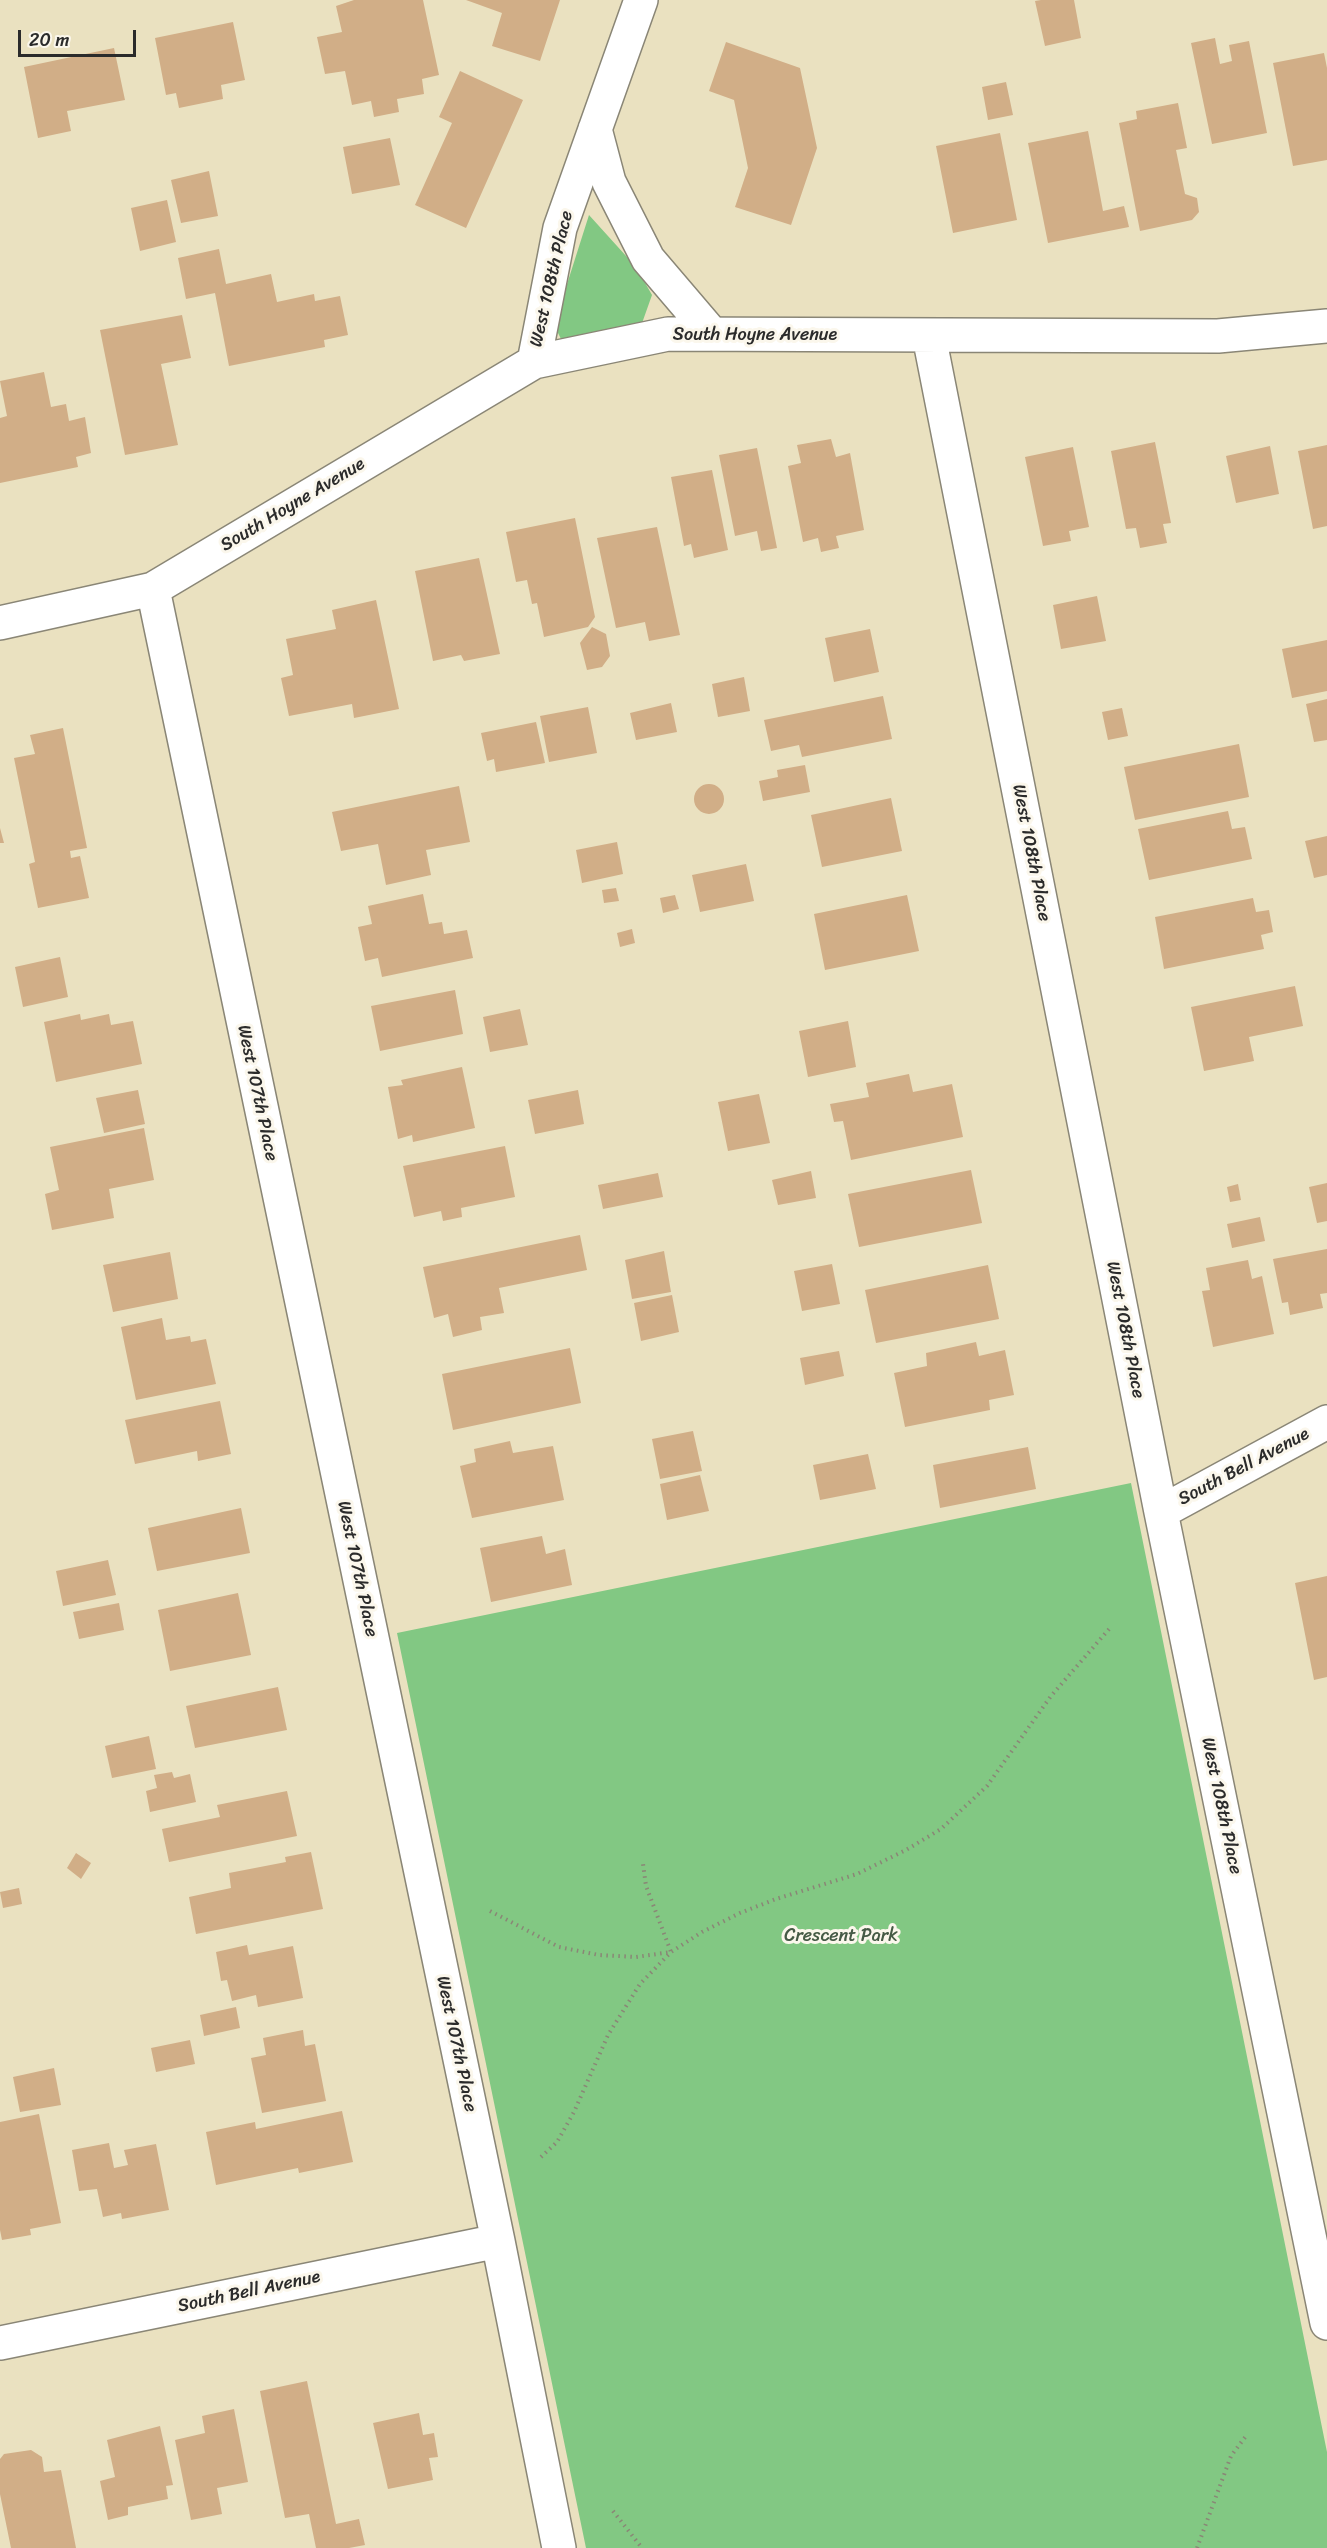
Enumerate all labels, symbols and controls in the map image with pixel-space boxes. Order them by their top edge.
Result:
scale bar [21,18,140,56]
text: 20 m [29,24,69,56]
street label: West 108th Place [526,209,578,349]
street label: South Hoyne Avenue [673,324,837,346]
street label: South Hoyne Avenue [217,453,369,557]
street label: West 108th Place [1007,783,1055,923]
street label: West 107th Place [232,1023,282,1163]
street label: West 108th Place [1101,1260,1149,1400]
street label: South Bell Avenue [1175,1423,1313,1511]
street label: West 107th Place [332,1499,382,1639]
street label: West 108th Place [1196,1736,1246,1876]
park label: Crescent Park [784,1925,898,1947]
street label: West 107th Place [431,1974,481,2114]
street label: South Bell Avenue [176,2266,322,2318]

